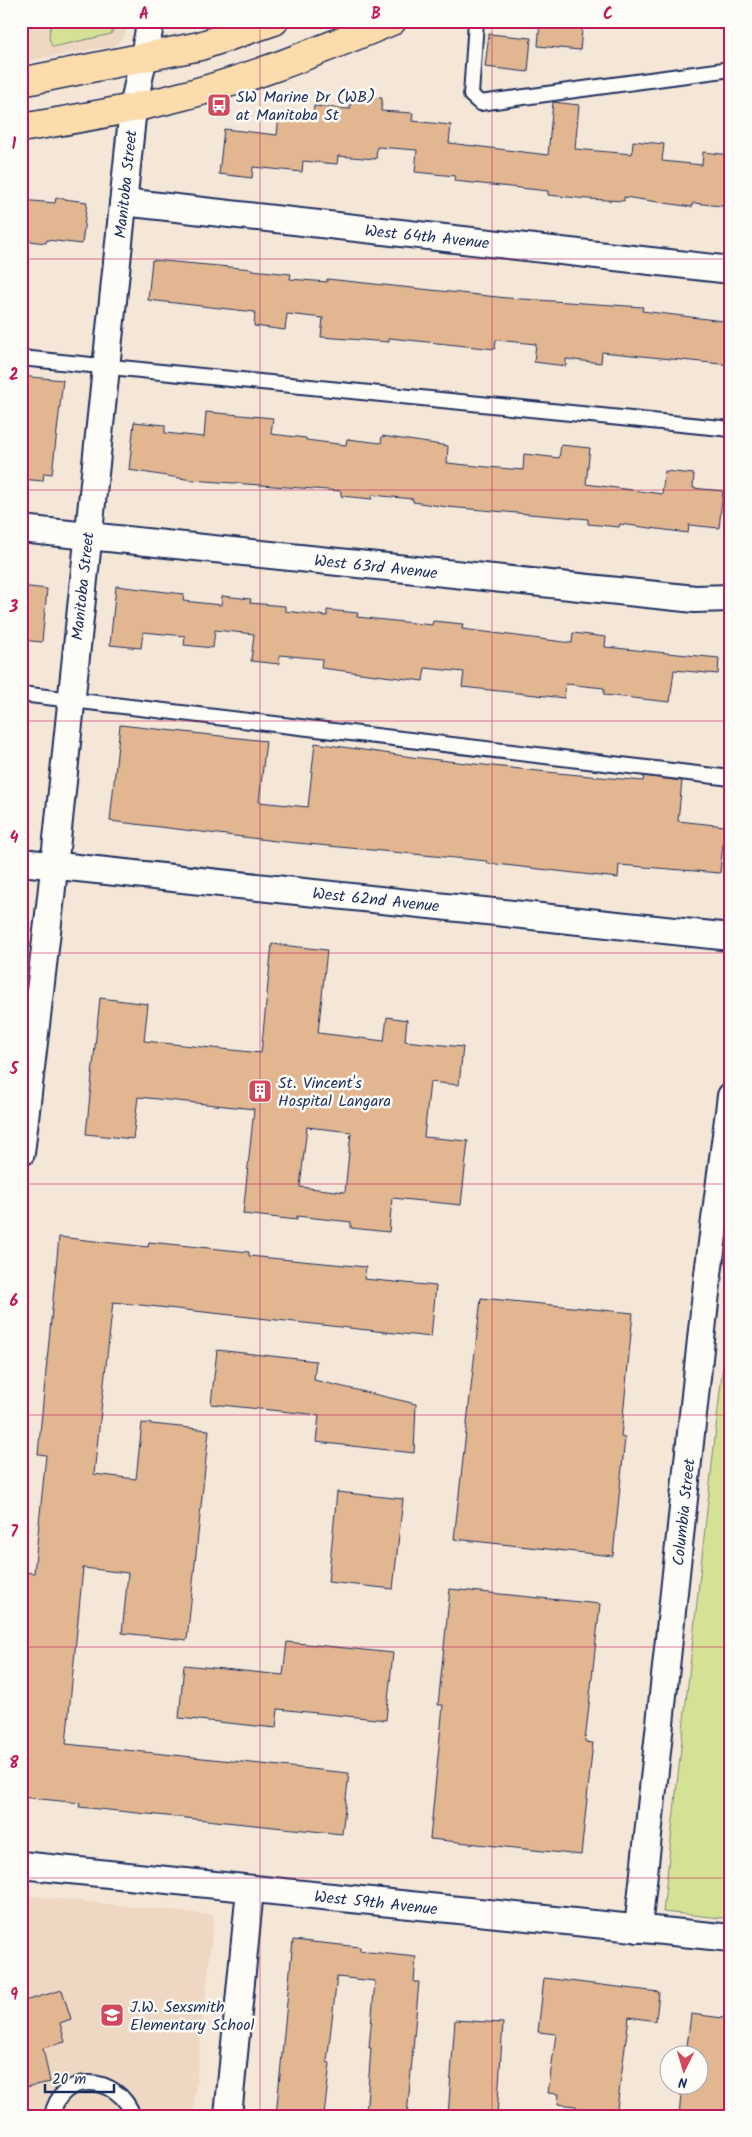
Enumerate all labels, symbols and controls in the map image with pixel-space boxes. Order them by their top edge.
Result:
text: A [139,2,149,27]
text: B [371,2,381,27]
text: C [603,2,613,27]
place label: SW Marine Dr (WB) at Manitoba St [236,85,375,128]
bus stop icon: SW Marine Dr (WB) at Manitoba St [206,92,232,118]
street label: Manitoba Street [108,128,145,240]
text: 1 [12,132,17,157]
street label: West 64th Avenue [363,219,490,256]
text: 2 [9,363,19,388]
street label: Manitoba Street [65,530,102,642]
street label: West 63rd Avenue [313,549,439,586]
text: 3 [9,595,19,620]
text: 4 [10,826,19,851]
street label: West 62nd Avenue [311,881,440,920]
text: 5 [9,1057,20,1082]
place label: St. Vincent's Hospital Langara [278,1071,391,1114]
building icon: St. Vincent's Hospital Langara [247,1078,273,1104]
text: 6 [10,1289,19,1314]
street label: Columbia Street [666,1456,703,1567]
text: 7 [10,1520,18,1545]
text: 8 [9,1751,19,1776]
street label: West 59th Avenue [313,1885,439,1922]
text: 9 [10,1983,18,2008]
place label: J.W. Sexsmith Elementary School [130,1995,255,2038]
school or university icon: J.W. Sexsmith Elementary School [99,2002,125,2028]
north arrow [660,2044,710,2094]
scale bar [45,2062,114,2094]
text: 20 m [52,2068,86,2092]
text: N [677,2071,688,2093]

